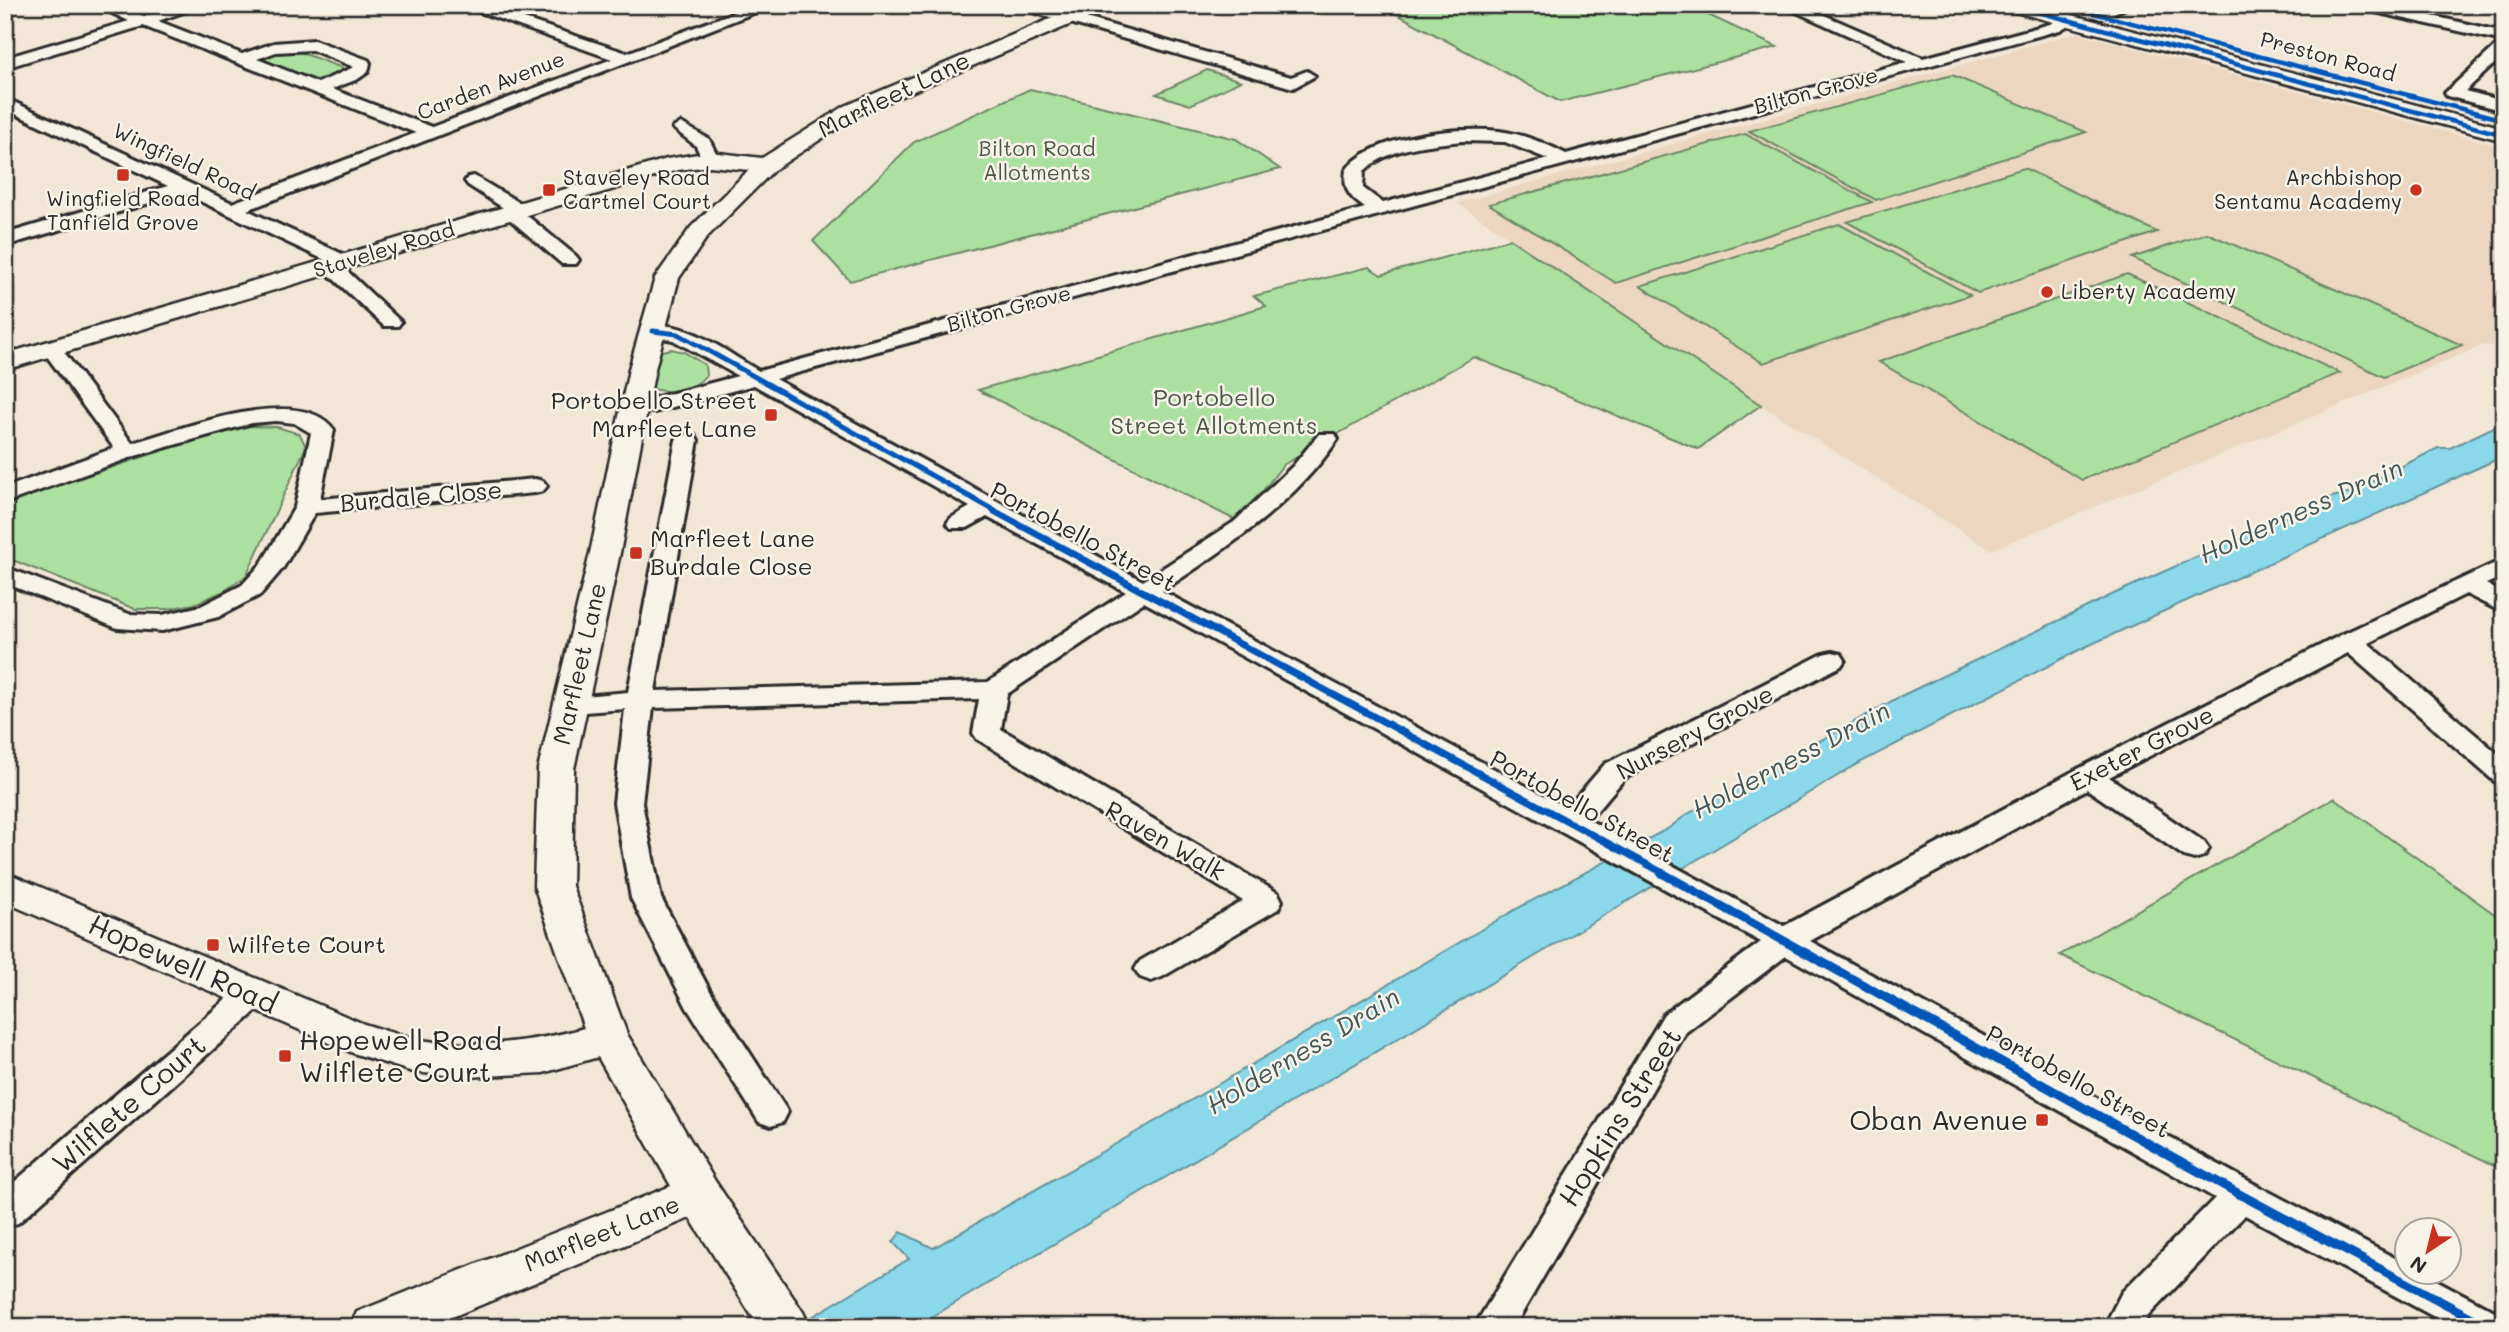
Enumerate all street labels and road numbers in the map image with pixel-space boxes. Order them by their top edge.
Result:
street label: Preston Road [2258,25,2399,87]
street label: Carden Avenue [413,44,568,125]
street label: Marfleet Lane [812,44,974,144]
street label: Bilton Grove [1751,60,1881,119]
street label: Wingfield Road [109,116,260,205]
street label: Staveley Road [310,214,458,283]
street label: Bilton Grove [944,278,1074,337]
street label: Burdale Close [338,473,503,518]
street label: Portobello Street [985,474,1182,598]
street label: Marfleet Lane [545,580,612,748]
street label: Nursery Grove [1611,677,1778,786]
street label: Exeter Grove [2064,698,2219,797]
street label: Portobello Street [1485,742,1680,869]
street label: Raven Walk [1100,793,1231,887]
street label: Hopewell Road [83,905,283,1021]
street label: Portobello Street [1981,1017,2176,1144]
street label: Hopkins Street [1550,1020,1689,1213]
street label: Wilflete Court [44,1027,213,1180]
street label: Marfleet Lane [519,1187,684,1278]

